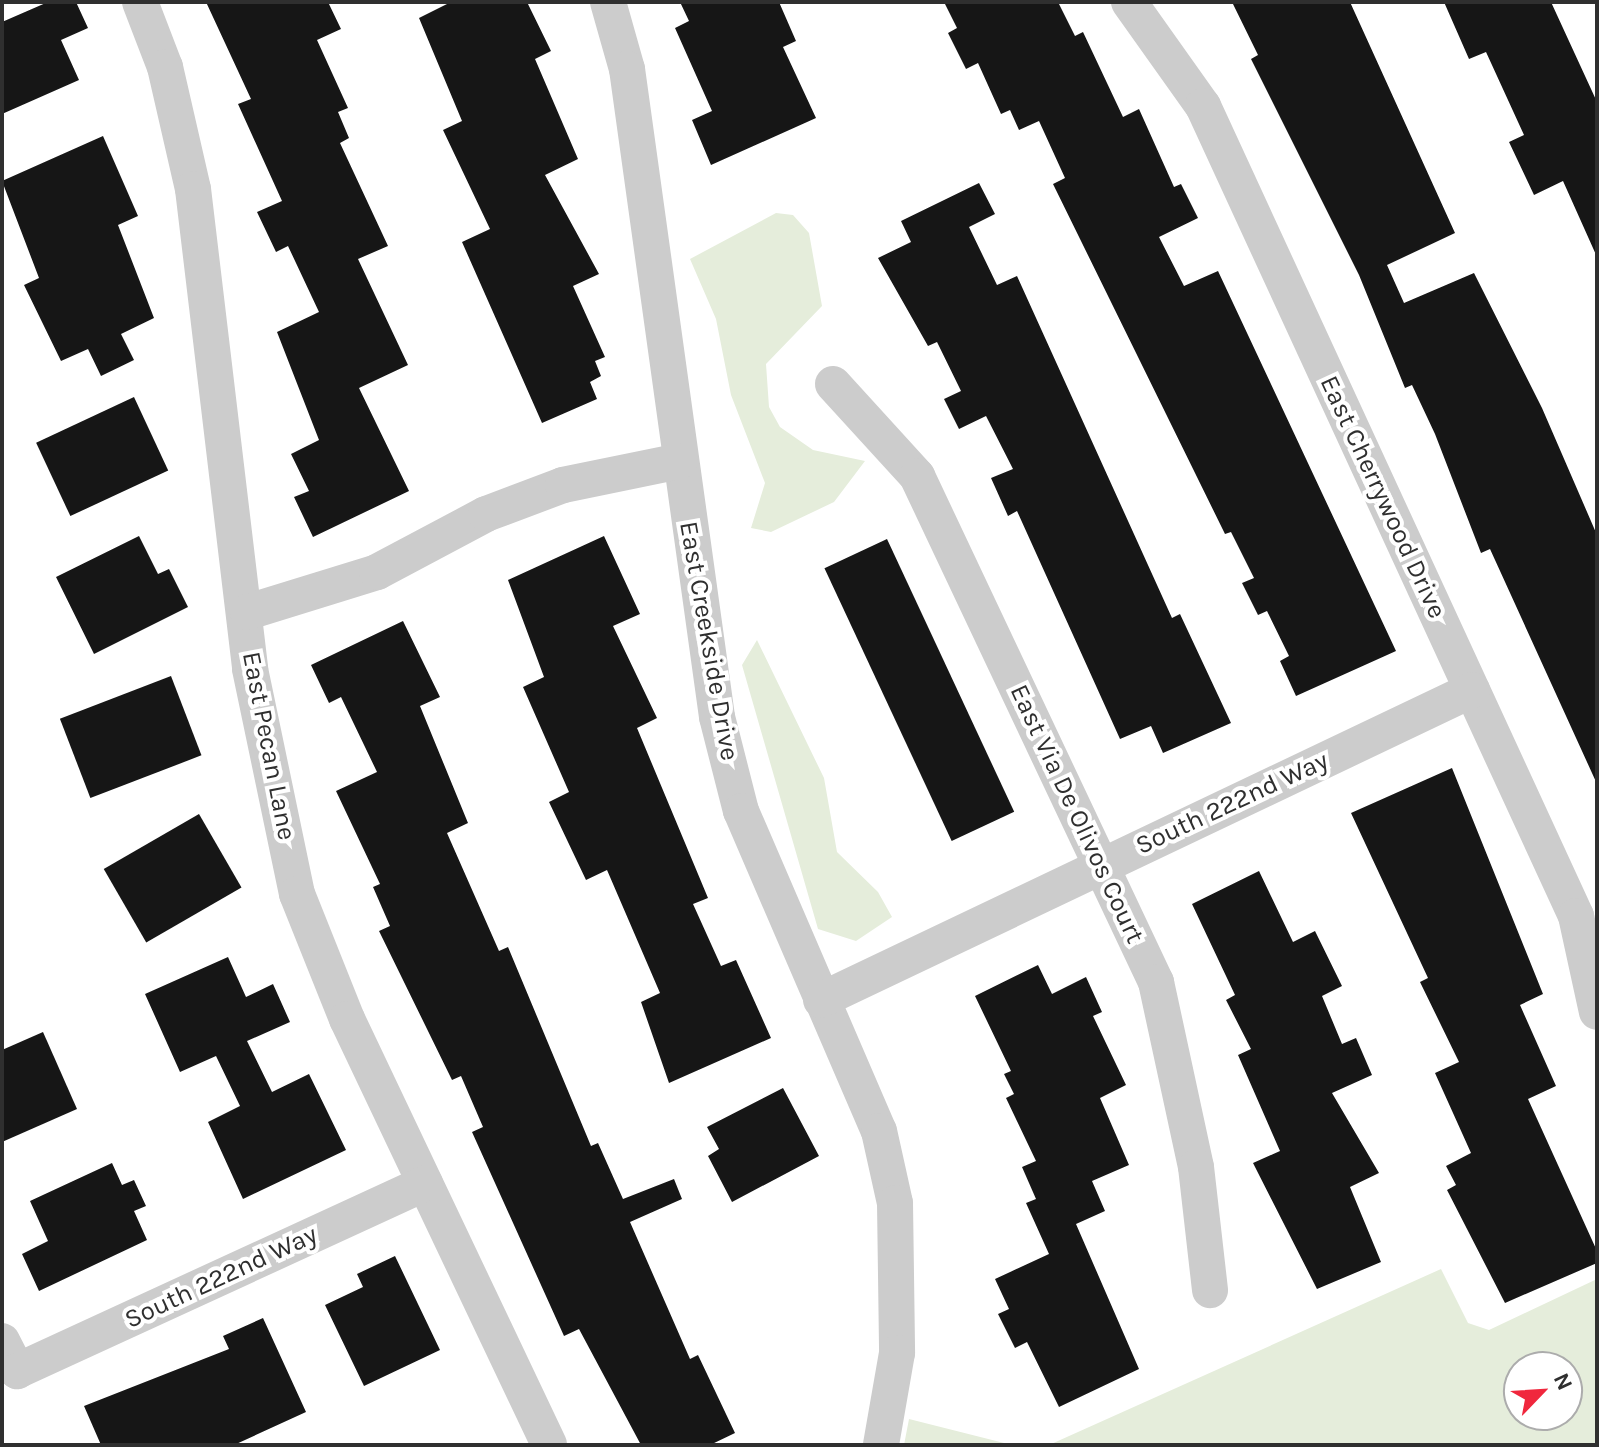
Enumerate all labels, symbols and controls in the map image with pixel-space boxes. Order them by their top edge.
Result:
street label: East Cherrywood Drive [1313,371,1453,623]
street label: East Creekside Drive [673,519,745,763]
street label: East Pecan Lane [235,649,303,843]
street label: East Via De Olivos Court [1003,680,1151,948]
street label: South 222nd Way [1131,745,1333,861]
street label: South 222nd Way [120,1219,322,1335]
north arrow [1503,1351,1583,1431]
text: N [1548,1369,1578,1394]

